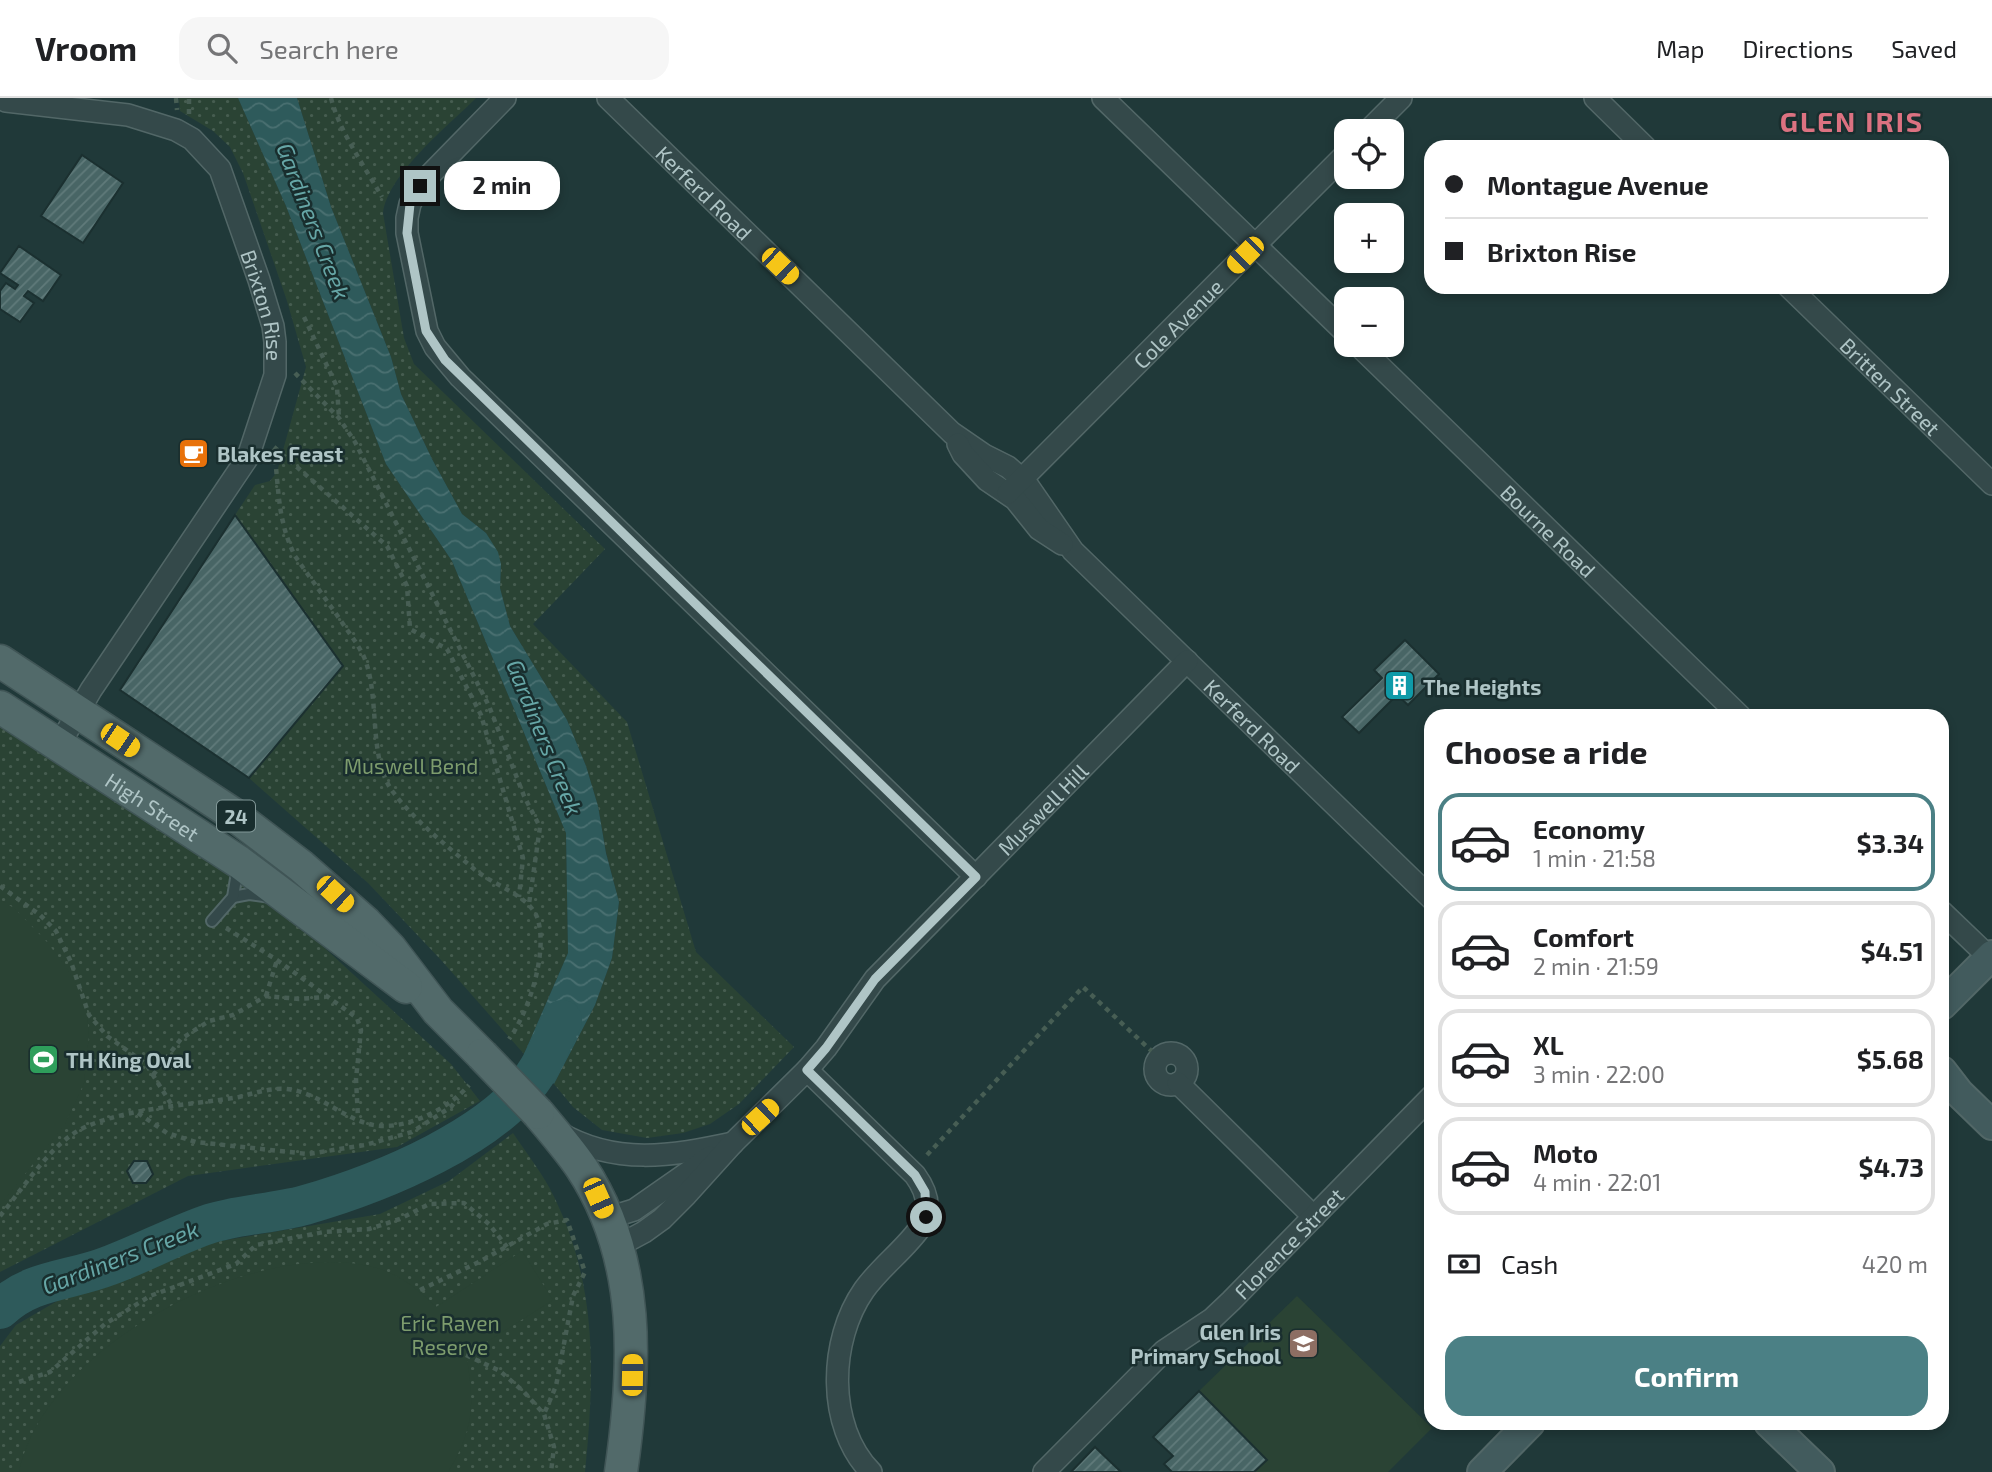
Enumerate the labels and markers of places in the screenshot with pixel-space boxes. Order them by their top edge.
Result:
cafe icon: Blakes Feast [177,436,211,470]
place label: Blakes Feast [217,441,344,466]
building icon: The Heights [1383,669,1417,703]
place label: The Heights [1423,674,1541,699]
sports icon: TH King Oval [26,1042,60,1076]
place label: TH King Oval [66,1047,191,1072]
place label: Glen Iris Primary School [1131,1319,1281,1369]
school or university icon: Glen Iris Primary School [1287,1326,1321,1360]

